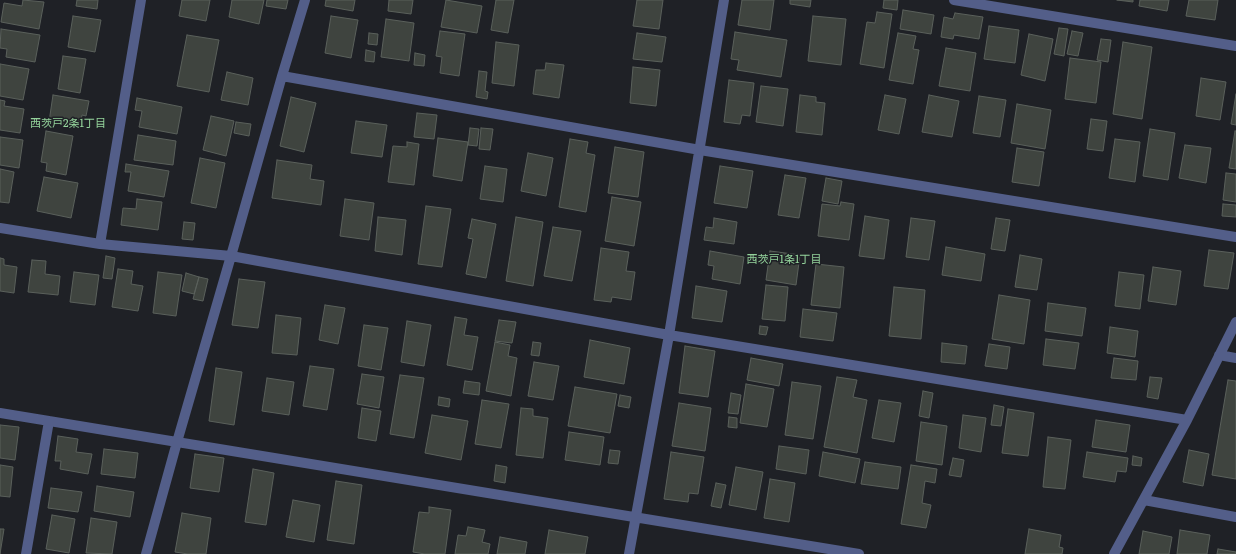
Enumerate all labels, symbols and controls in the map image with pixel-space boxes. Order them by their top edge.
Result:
district label: 西茨戸2条1丁目 [30,117,106,131]
district label: 西茨戸1条1丁目 [747,253,821,267]

